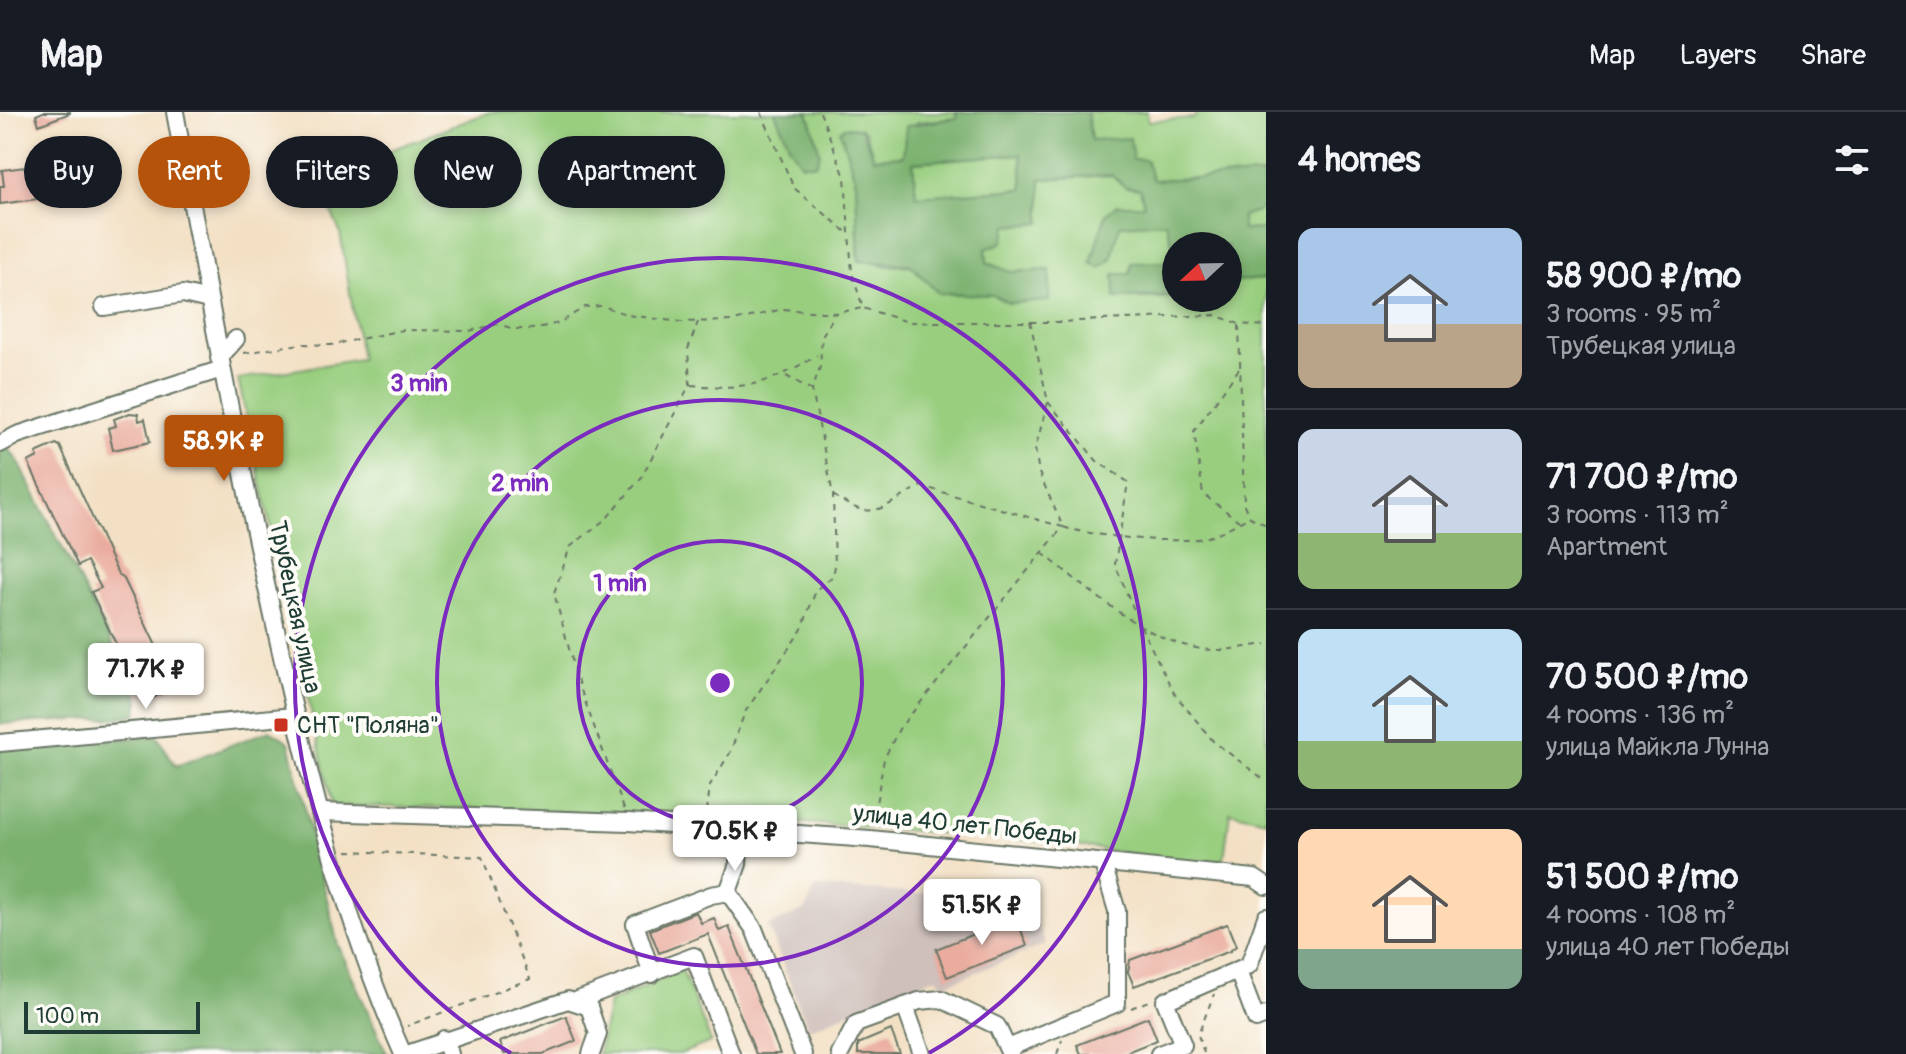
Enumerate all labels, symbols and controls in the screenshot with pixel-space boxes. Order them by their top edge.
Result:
text: Map [40,31,103,79]
text: Map [1589,38,1635,73]
text: Layers [1679,38,1756,73]
text: Share [1800,38,1866,73]
chip: Buy [24,136,122,208]
chip: Rent [138,136,250,208]
chip: Filters [266,136,398,208]
chip: New [414,136,522,208]
chip: Apartment [538,136,725,208]
icon: filters [1830,138,1874,182]
text: 4 homes [1298,139,1420,182]
north arrow [1162,232,1242,312]
map controls [1162,232,1242,312]
text: 58 900 ₽/mo [1546,255,1741,298]
icon: home [1362,260,1458,356]
text: 3 rooms · 95 m² [1546,298,1721,330]
text: Трубецкая улица [1546,330,1736,362]
text: 3 min [390,369,448,398]
pin: 58.9K ₽ [150,415,298,483]
text: 58.9K ₽ [182,425,266,457]
text: 71 700 ₽/mo [1546,456,1738,499]
icon: home [1362,461,1458,557]
text: 2 min [491,469,549,498]
text: 3 rooms · 113 m² [1546,499,1729,531]
street label: Трубецкая улица [263,518,327,696]
text: Apartment [1546,531,1667,563]
text: 1 min [593,569,647,598]
pin: 71.7K ₽ [72,643,220,711]
text: 71.7K ₽ [106,653,186,685]
text: 70 500 ₽/mo [1546,656,1748,699]
icon: home [1362,661,1458,757]
centre of rings [706,669,734,697]
text: 4 rooms · 136 m² [1546,699,1734,731]
place label: СНТ "Поляна" [297,711,439,740]
marker: СНТ "Поляна" [272,716,290,734]
text: улица Майкла Лунна [1546,731,1769,763]
street label: улица 40 лет Победы [851,799,1078,851]
pin: 70.5K ₽ [661,805,809,873]
text: 70.5K ₽ [691,815,779,847]
text: 51 500 ₽/mo [1546,856,1738,899]
icon: home [1362,861,1458,957]
pin: 51.5K ₽ [908,879,1056,947]
text: 51.5K ₽ [942,889,1022,921]
text: 4 rooms · 108 m² [1546,899,1735,931]
text: улица 40 лет Победы [1546,931,1790,963]
scale bar [24,998,200,1034]
text: 100 m [36,1002,99,1030]

